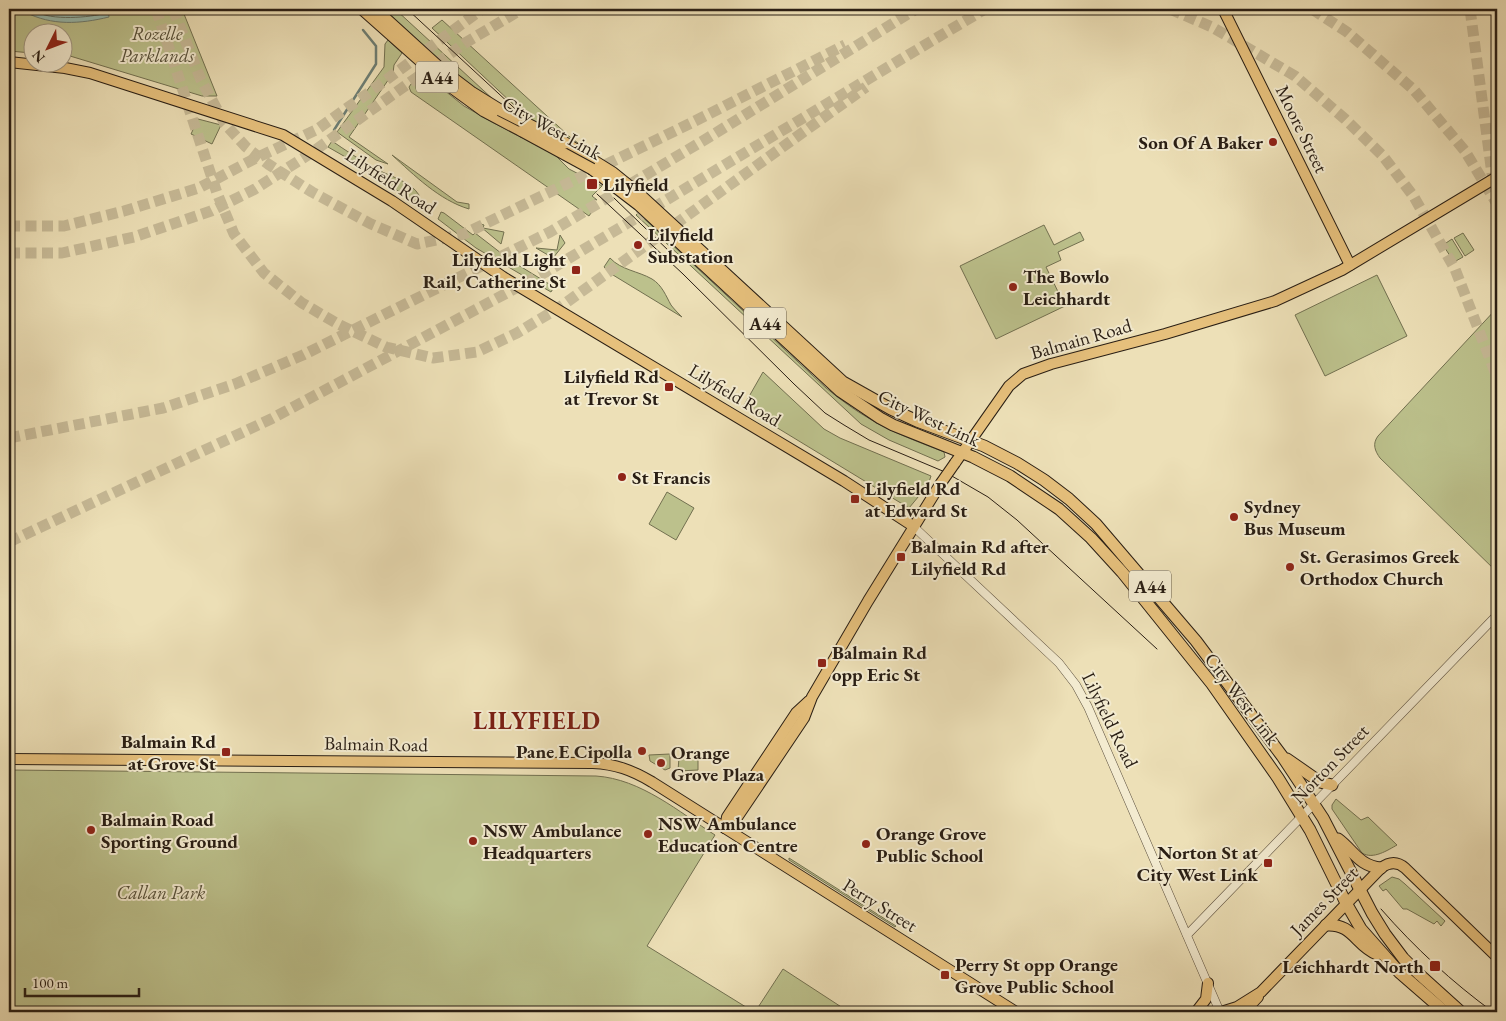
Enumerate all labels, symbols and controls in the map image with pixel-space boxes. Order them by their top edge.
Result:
park label: Rozelle Parklands [120,21,195,68]
north arrow [22,22,72,72]
text: N [27,46,49,67]
road number: A44 [416,62,458,92]
street label: Moore Street [1270,81,1334,177]
street label: City West Link [498,90,607,166]
place label: Son Of A Baker [1139,130,1263,155]
marker: Son Of A Baker [1267,136,1279,148]
street label: Lilyfield Road [341,142,442,220]
place label: Lilyfield [603,172,669,197]
marker: Lilyfield [585,177,599,191]
place label: Lilyfield Substation [648,222,734,269]
marker: Lilyfield Substation [632,239,644,251]
place label: Lilyfield Light Rail, Catherine St [423,247,566,294]
marker: Lilyfield Light Rail, Catherine St [570,264,582,276]
place label: The Bowlo Leichhardt [1023,264,1110,311]
marker: The Bowlo Leichhardt [1007,281,1019,293]
road number: A44 [744,307,786,338]
street label: Balmain Road [1028,313,1135,365]
street label: Lilyfield Road [684,358,786,433]
place label: Lilyfield Rd at Trevor St [564,364,659,411]
marker: Lilyfield Rd at Trevor St [663,381,675,393]
street label: City West Link [874,383,985,453]
place label: St Francis [632,465,711,490]
marker: St Francis [616,471,628,483]
place label: Lilyfield Rd at Edward St [865,476,967,523]
marker: Lilyfield Rd at Edward St [849,493,861,505]
place label: Sydney Bus Museum [1244,494,1346,541]
marker: Sydney Bus Museum [1228,511,1240,523]
place label: Balmain Rd after Lilyfield Rd [911,534,1049,581]
place label: St. Gerasimos Greek Orthodox Church [1300,544,1460,591]
marker: Balmain Rd after Lilyfield Rd [895,551,907,563]
marker: St. Gerasimos Greek Orthodox Church [1284,561,1296,573]
road number: A44 [1129,570,1171,602]
place label: Balmain Rd opp Eric St [832,640,928,687]
street label: City West Link [1199,648,1286,751]
marker: Balmain Rd opp Eric St [816,657,828,669]
street label: Lilyfield Road [1076,668,1144,772]
district label: LILYFIELD [473,705,601,736]
street label: Norton Street [1286,719,1374,809]
place label: Balmain Rd at Grove St [121,729,216,776]
street label: Balmain Road [324,731,429,757]
place label: Pane E Cipolla [516,739,633,764]
place label: Orange Grove Plaza [671,740,765,787]
marker: Pane E Cipolla [636,745,648,757]
marker: Balmain Rd at Grove St [220,746,232,758]
marker: Orange Grove Plaza [655,757,667,769]
place label: Balmain Road Sporting Ground [101,807,239,854]
place label: NSW Ambulance Education Centre [658,811,798,858]
place label: NSW Ambulance Headquarters [483,818,621,865]
place label: Orange Grove Public School [876,821,986,868]
marker: Balmain Road Sporting Ground [85,824,97,836]
marker: NSW Ambulance Education Centre [642,828,654,840]
marker: NSW Ambulance Headquarters [467,835,479,847]
marker: Orange Grove Public School [860,838,872,850]
place label: Norton St at City West Link [1137,840,1259,887]
marker: Norton St at City West Link [1262,857,1274,869]
street label: James Street [1283,861,1364,943]
street label: Perry Street [838,872,922,938]
park label: Callan Park [117,880,206,905]
place label: Perry St opp Orange Grove Public School [955,952,1118,999]
place label: Leichhardt North [1282,954,1424,979]
marker: Leichhardt North [1428,959,1442,973]
scale bar [25,966,139,998]
marker: Perry St opp Orange Grove Public School [939,969,951,981]
text: 100 m [32,973,69,992]

